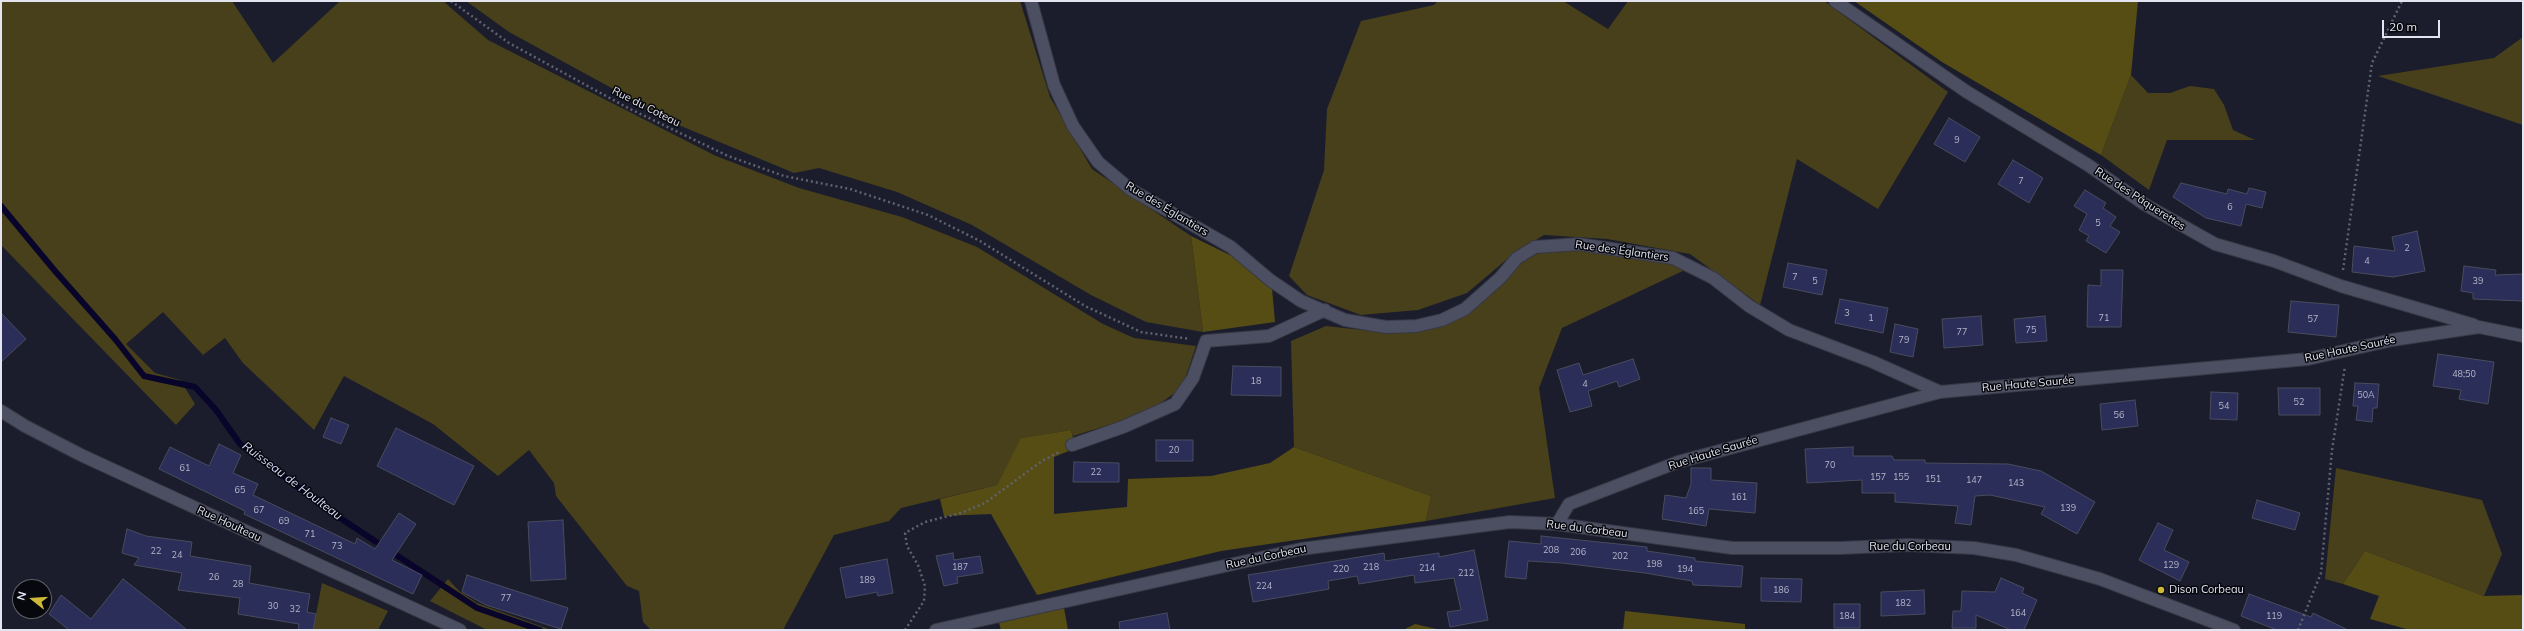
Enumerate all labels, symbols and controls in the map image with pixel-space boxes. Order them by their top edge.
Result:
scale bar [2384,12,2442,38]
text: 20 m [2389,19,2417,34]
street label: Rue du Coteau [610,84,682,130]
house number: 9 [1954,135,1960,145]
street label: Rue des Pâquerettes [2092,165,2188,233]
house number: 7 [2018,176,2024,186]
street label: Rue des Églantiers [1123,179,1211,239]
house number: 6 [2227,202,2233,212]
house number: 5 [2095,218,2101,228]
street label: Rue des Églantiers [1574,238,1670,264]
house number: 2 [2404,243,2410,253]
house number: 4 [2364,256,2370,266]
house number: 7 [1792,272,1798,282]
house number: 5 [1812,276,1818,286]
house number: 39 [2473,276,2483,286]
house number: 3 [1844,308,1850,318]
house number: 1 [1868,313,1874,323]
house number: 71 [2099,313,2109,323]
house number: 57 [2308,314,2318,324]
house number: 75 [2026,325,2036,335]
house number: 77 [1957,327,1967,337]
street label: Rue Haute Saurée [2303,333,2397,365]
house number: 79 [1899,335,1909,345]
house number: 48;50 [2452,369,2476,379]
street label: Rue Haute Saurée [1981,373,2075,395]
house number: 18 [1251,376,1261,386]
house number: 4 [1582,379,1588,389]
house number: 50A [2357,390,2375,400]
house number: 52 [2294,397,2304,407]
house number: 54 [2219,401,2229,411]
house number: 56 [2114,410,2124,420]
street label: Rue Haute Saurée [1667,433,1759,473]
water label: Ruisseau de Houlteau [239,439,345,523]
house number: 20 [1169,445,1179,455]
house number: 70 [1825,460,1835,470]
house number: 61 [180,463,190,473]
house number: 22 [1091,467,1101,477]
house number: 157 [1870,472,1886,482]
house number: 155 [1893,472,1909,482]
house number: 151 [1925,474,1941,484]
house number: 147 [1966,475,1982,485]
house number: 143 [2008,478,2024,488]
house number: 65 [235,485,245,495]
house number: 161 [1731,492,1747,502]
street label: Rue Houlteau [195,503,263,545]
house number: 139 [2060,503,2076,513]
house number: 67 [254,505,264,515]
house number: 165 [1688,506,1704,516]
house number: 69 [279,516,289,526]
street label: Rue du Corbeau [1546,517,1628,541]
house number: 71 [305,529,315,539]
street label: Rue du Corbeau [1869,540,1951,554]
house number: 73 [332,541,342,551]
street label: Rue du Corbeau [1225,542,1307,572]
house number: 208 [1543,545,1559,555]
house number: 22 [151,546,161,556]
house number: 206 [1570,547,1586,557]
house number: 24 [172,550,182,560]
house number: 202 [1612,551,1628,561]
house number: 198 [1646,559,1662,569]
house number: 129 [2163,560,2179,570]
house number: 187 [952,562,968,572]
house number: 218 [1363,562,1379,572]
house number: 214 [1419,563,1435,573]
house number: 220 [1333,564,1349,574]
house number: 194 [1677,564,1693,574]
house number: 212 [1458,568,1474,578]
house number: 26 [209,572,219,582]
house number: 189 [859,575,875,585]
north arrow [12,579,52,619]
house number: 28 [233,579,243,589]
house number: 224 [1256,581,1272,591]
place label: Dison Corbeau [2169,583,2244,597]
house number: 186 [1773,585,1789,595]
marker: Dison Corbeau [2156,585,2166,595]
text: N [14,590,29,602]
house number: 77 [501,593,511,603]
house number: 182 [1895,598,1911,608]
house number: 30 [268,601,278,611]
house number: 32 [290,604,300,614]
house number: 164 [2010,608,2026,618]
house number: 184 [1839,611,1855,621]
house number: 119 [2266,611,2282,621]

